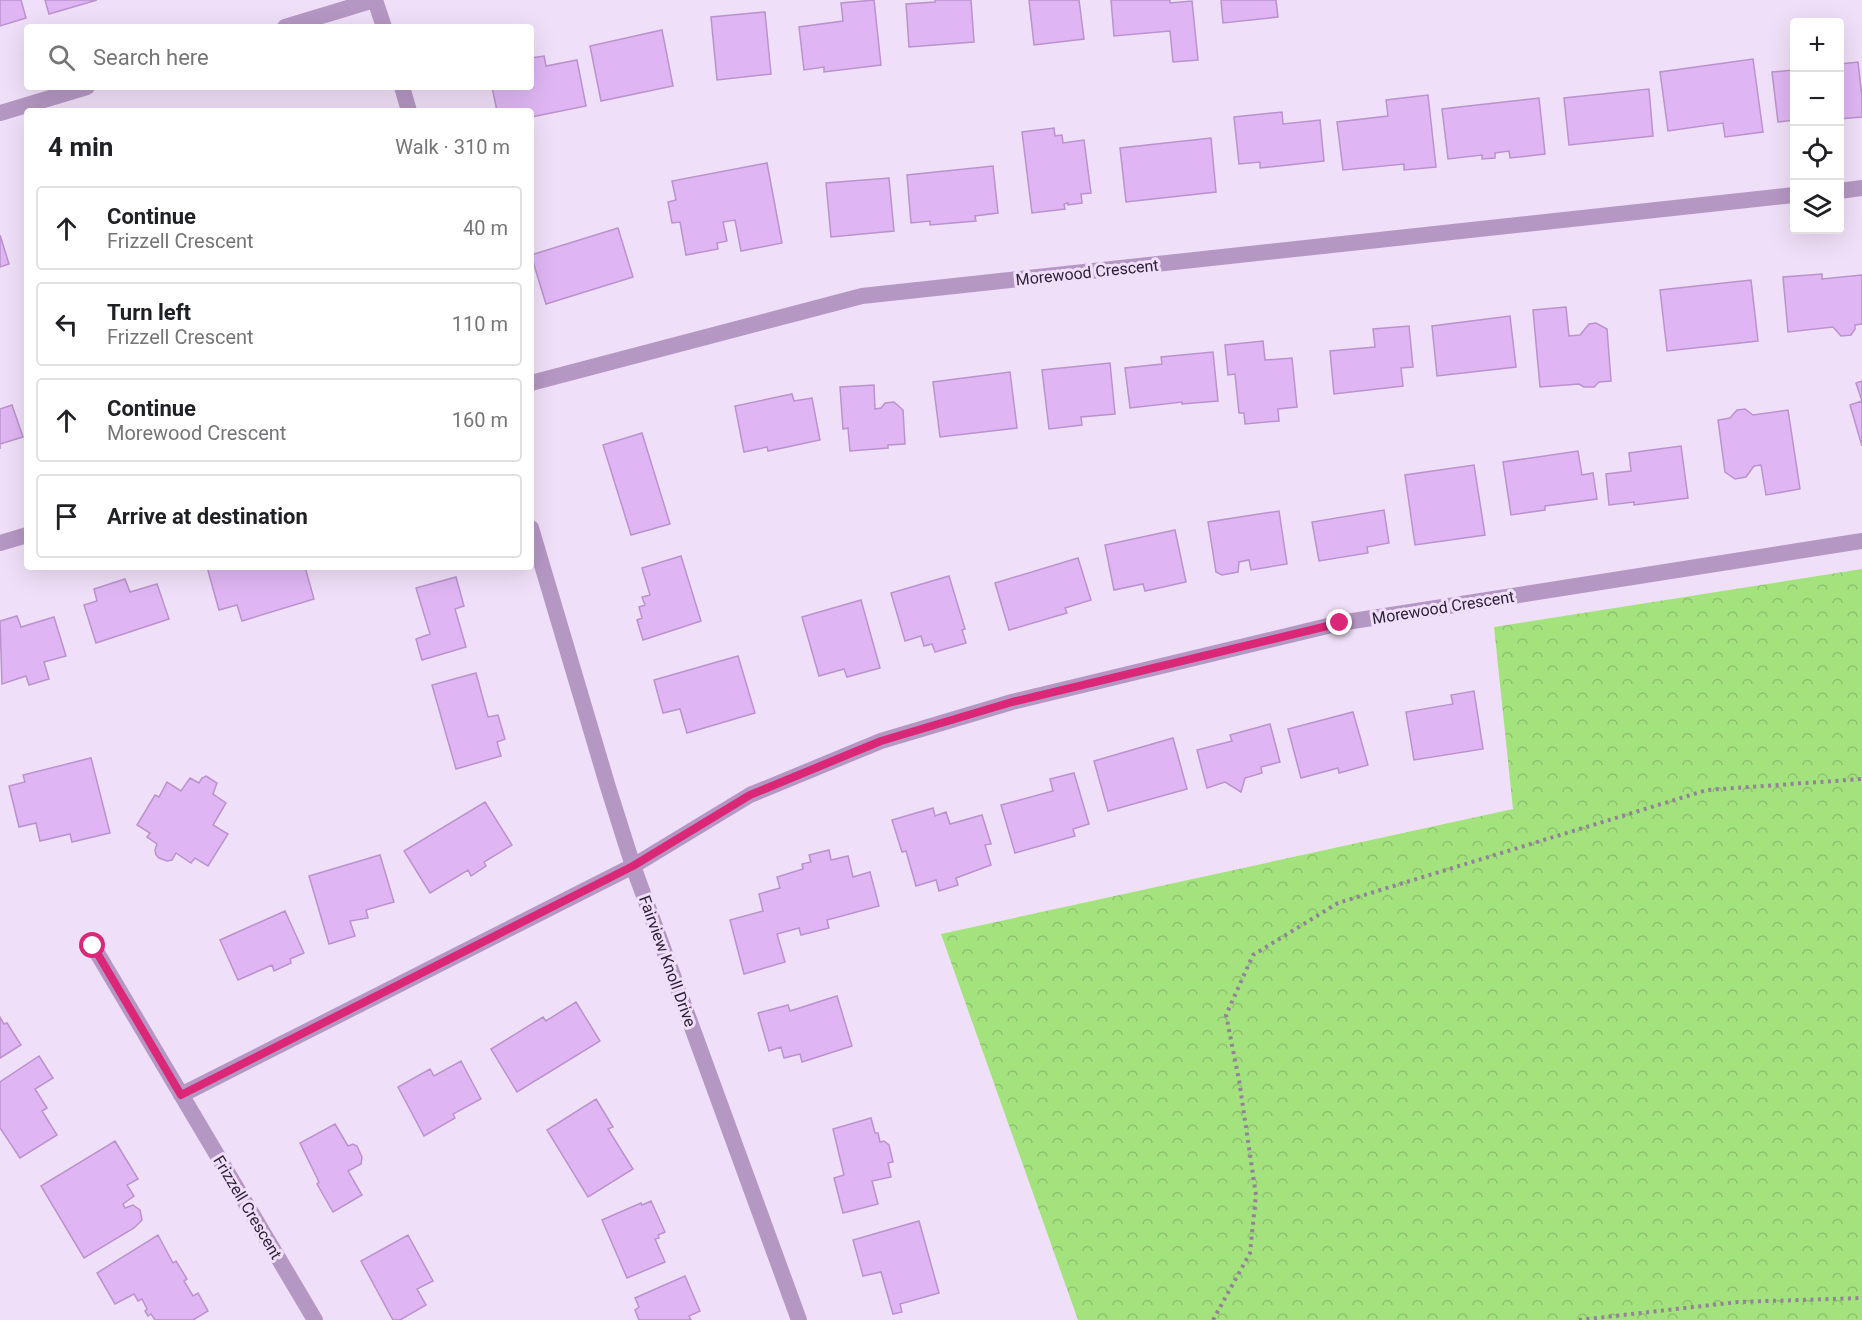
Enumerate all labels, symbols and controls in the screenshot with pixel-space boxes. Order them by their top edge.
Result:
map controls [1790,18,1844,234]
button: + [1790,18,1844,72]
search box [24,24,534,90]
icon: search [45,41,78,74]
text: Search here [93,45,209,70]
button: − [1790,72,1844,126]
button: locate [1790,126,1844,180]
text: 4 min [48,132,113,162]
text: Walk · 310 m [395,135,510,159]
button: layers [1790,180,1844,234]
text: Continue [107,204,196,229]
icon: ahead [50,212,83,245]
text: 40 m [463,216,508,240]
text: Frizzell Crescent [107,229,254,253]
street label: Morewood Crescent [1015,256,1159,289]
text: Turn left [107,300,191,325]
icon: left [50,308,83,341]
text: 110 m [452,312,508,336]
text: Frizzell Crescent [107,325,254,349]
text: Continue [107,396,196,421]
icon: ahead [50,404,83,437]
text: 160 m [452,408,508,432]
text: Morewood Crescent [107,421,286,445]
icon: arrive [50,500,83,533]
text: Arrive at destination [107,504,308,529]
street label: Morewood Crescent [1371,587,1515,628]
route end [1326,609,1352,635]
street label: Fairview Knoll Drive [635,893,700,1029]
route start [79,932,105,958]
street label: Frizzell Crescent [209,1152,286,1262]

